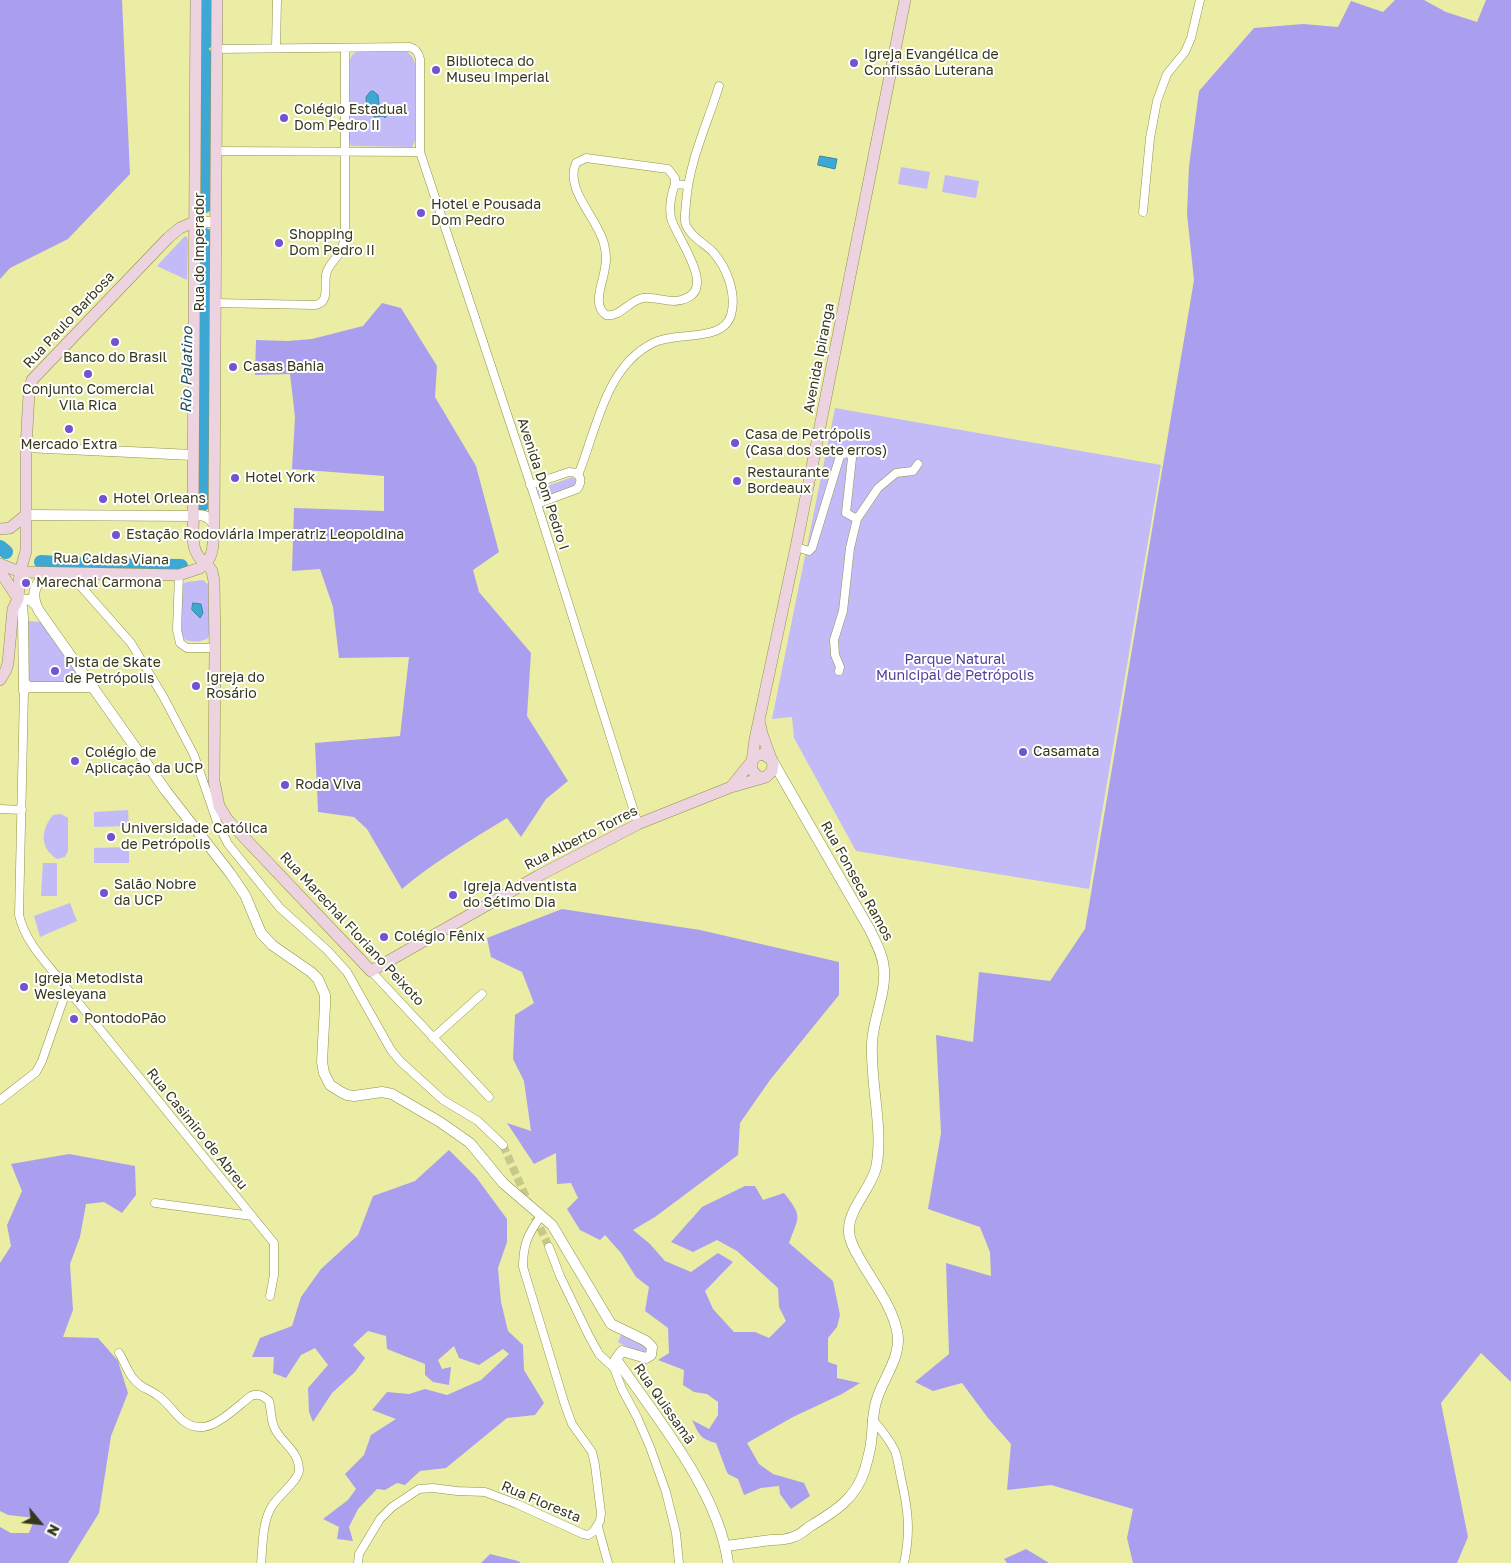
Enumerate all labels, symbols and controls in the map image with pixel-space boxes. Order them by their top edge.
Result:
place label: Igreja Evangélica de Confissão Luterana [864,47,999,80]
place label: Biblioteca do Museu Imperial [446,54,549,86]
marker: Igreja Evangélica de Confissão Luterana [848,57,860,69]
marker: Biblioteca do Museu Imperial [430,64,442,76]
place label: Colégio Estadual Dom Pedro II [294,102,408,134]
marker: Colégio Estadual Dom Pedro II [278,112,290,124]
street label: Rua do Imperador [192,193,208,311]
place label: Hotel e Pousada Dom Pedro [431,197,541,230]
marker: Hotel e Pousada Dom Pedro [415,207,427,219]
place label: Shopping Dom Pedro II [289,227,375,260]
marker: Shopping Dom Pedro II [273,237,285,249]
street label: Rua Paulo Barbosa [20,268,118,372]
street label: Avenida Ipiranga [800,302,838,414]
water label: Rio Palatino [177,327,197,413]
marker: Banco do Brasil [109,336,121,348]
place label: Banco do Brasil [63,350,167,366]
place label: Casas Bahia [243,359,324,375]
marker: Casas Bahia [227,361,239,373]
marker: Conjunto Comercial Vila Rica [82,368,94,380]
place label: Conjunto Comercial Vila Rica [22,382,154,414]
street label: Avenida Dom Pedro I [514,416,572,552]
marker: Mercado Extra [63,423,75,435]
place label: Casa de Petrópolis (Casa dos sete erros) [745,427,887,460]
place label: Mercado Extra [21,437,117,453]
marker: Casa de Petrópolis (Casa dos sete erros) [729,437,741,449]
place label: Restaurante Bordeaux [747,465,829,498]
place label: Hotel York [245,470,315,486]
marker: Hotel York [229,472,241,484]
marker: Restaurante Bordeaux [731,475,743,487]
place label: Hotel Orleans [113,491,206,507]
marker: Hotel Orleans [97,493,109,505]
place label: Estação Rodoviária Imperatriz Leopoldina [126,527,404,543]
marker: Estação Rodoviária Imperatriz Leopoldina [110,529,122,541]
street label: Rua Caldas Viana [53,550,169,568]
place label: Marechal Carmona [36,575,162,591]
marker: Marechal Carmona [20,577,32,589]
park label: Parque Natural Municipal de Petrópolis [876,652,1034,684]
place label: Pista de Skate de Petrópolis [65,655,161,688]
marker: Pista de Skate de Petrópolis [49,665,61,677]
place label: Igreja do Rosário [206,670,265,702]
marker: Igreja do Rosário [190,680,202,692]
place label: Casamata [1033,744,1099,760]
place label: Colégio de Aplicação da UCP [85,745,203,778]
marker: Casamata [1017,746,1029,758]
marker: Colégio de Aplicação da UCP [69,755,81,767]
place label: Roda Viva [295,777,361,793]
marker: Roda Viva [279,779,291,791]
street label: Rua Alberto Torres [522,802,640,874]
street label: Rua Fonseca Ramos [817,818,897,944]
place label: Universidade Católica de Petrópolis [121,821,268,854]
marker: Universidade Católica de Petrópolis [105,831,117,843]
street label: Rua Marechal Floriano Peixoto [276,849,428,1009]
place label: Salão Nobre da UCP [114,877,196,910]
place label: Igreja Adventista do Sétimo Dia [463,879,577,912]
marker: Salão Nobre da UCP [98,887,110,899]
marker: Igreja Adventista do Sétimo Dia [447,889,459,901]
place label: Colégio Fênix [394,929,485,945]
marker: Colégio Fênix [378,931,390,943]
place label: Igreja Metodista Wesleyana [34,971,143,1004]
marker: Igreja Metodista Wesleyana [18,981,30,993]
place label: PontodoPão [84,1011,166,1027]
marker: PontodoPão [68,1013,80,1025]
street label: Rua Casimiro de Abreu [143,1065,251,1193]
street label: Rua Quissamã [630,1360,698,1448]
street label: Rua Floresta [499,1478,583,1526]
north arrow [15,1498,65,1548]
text: N [44,1522,64,1539]

